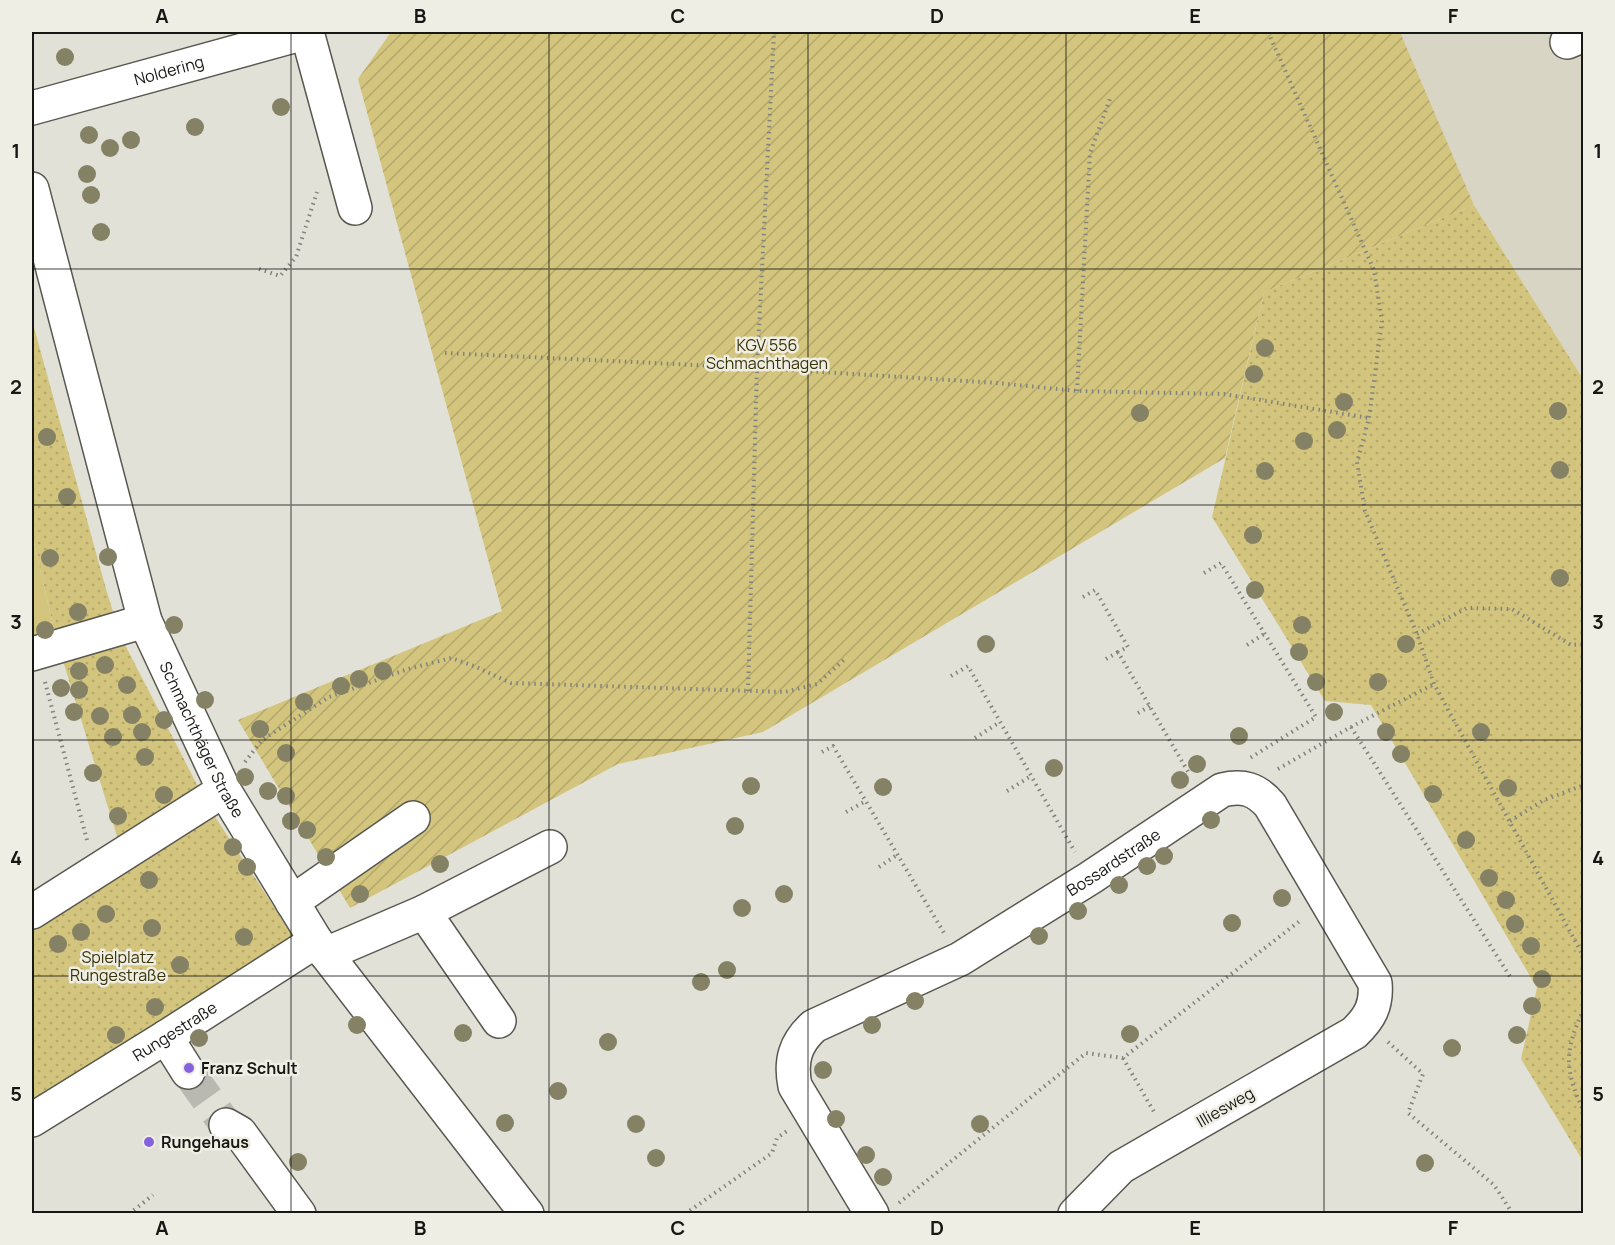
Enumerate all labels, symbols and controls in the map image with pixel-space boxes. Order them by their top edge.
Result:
text: A [155,2,169,29]
text: B [414,2,427,29]
text: C [671,2,685,29]
text: D [930,2,944,29]
text: E [1189,2,1201,29]
text: F [1448,2,1459,29]
street label: Noldering [131,50,206,90]
text: 1 [12,137,20,164]
text: 1 [1594,137,1602,164]
park label: KGV 556 Schmachthagen [706,334,828,374]
text: 2 [10,373,22,400]
text: 2 [1592,373,1604,400]
text: 3 [10,608,22,635]
text: 3 [1592,608,1604,635]
street label: Schmachthäger Straße [154,658,249,822]
street label: Bossardstraße [1062,823,1165,901]
text: 4 [10,844,22,871]
text: 4 [1592,844,1604,871]
park label: Spielplatz Rungestraße [70,946,166,986]
street label: Rungestraße [128,996,221,1066]
place label: Franz Schult [201,1057,298,1079]
marker: Franz Schult [182,1061,196,1075]
text: 5 [10,1080,22,1107]
text: 5 [1592,1080,1604,1107]
street label: Illiesweg [1192,1082,1258,1132]
place label: Rungehaus [161,1131,249,1153]
marker: Rungehaus [142,1135,156,1149]
text: A [155,1214,169,1241]
text: B [414,1214,427,1241]
text: C [671,1214,685,1241]
text: D [930,1214,944,1241]
text: E [1189,1214,1201,1241]
text: F [1448,1214,1459,1241]

